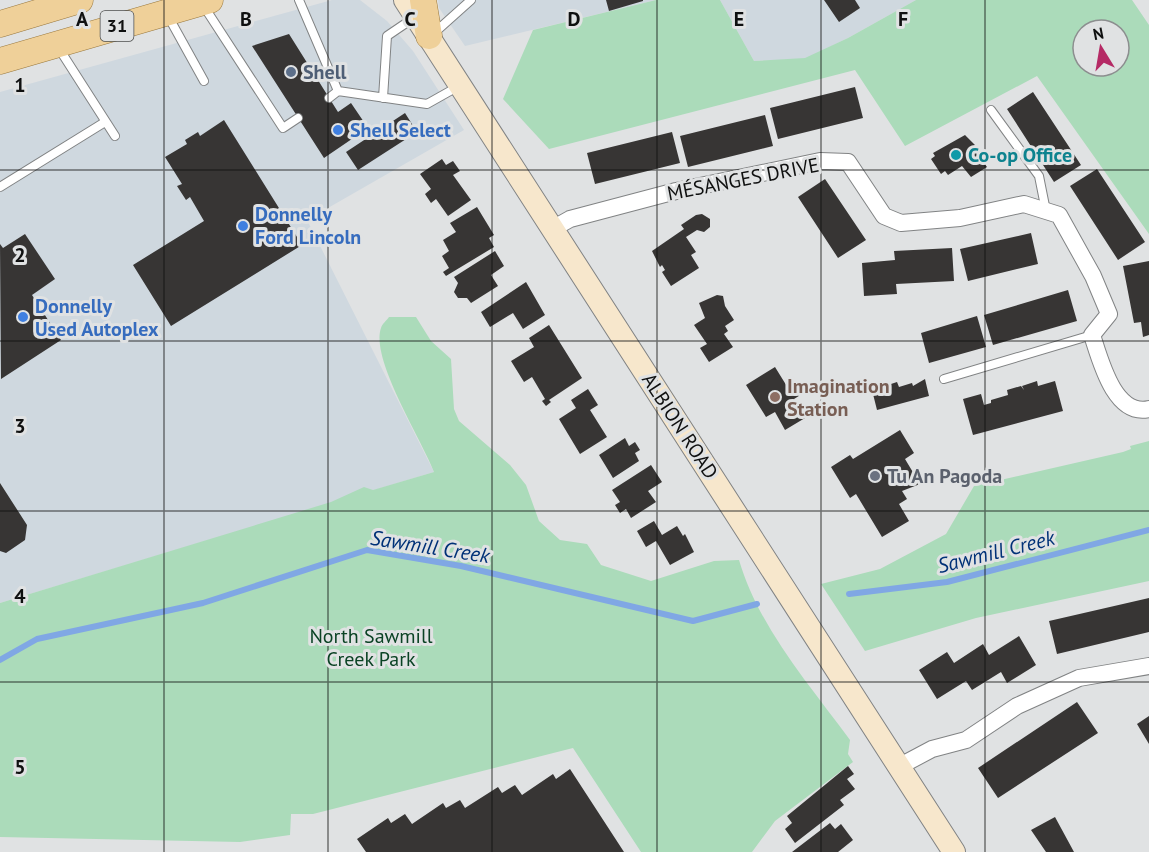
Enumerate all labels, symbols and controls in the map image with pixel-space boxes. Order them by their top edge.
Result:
text: A [76,6,89,32]
text: B [240,6,252,32]
text: C [404,6,416,32]
text: D [568,6,581,32]
text: E [734,6,744,32]
text: F [898,6,908,32]
road number: 31 [100,11,134,41]
north arrow [1071,18,1131,78]
text: N [1091,22,1105,44]
place label: Shell [303,59,347,85]
marker: Shell [284,65,298,79]
text: 1 [14,72,26,98]
place label: Shell Select [350,117,451,143]
marker: Shell Select [331,123,345,137]
place label: Co-op Office [968,142,1072,168]
marker: Co-op Office [949,148,963,162]
street label: MÉSANGES DRIVE [665,152,821,206]
place label: Donnelly Ford Lincoln [255,201,361,250]
marker: Donnelly Ford Lincoln [236,219,250,233]
text: 2 [14,242,26,268]
place label: Donnelly Used Autoplex [35,293,159,342]
marker: Donnelly Used Autoplex [16,310,30,324]
street label: ALBION ROAD [636,368,724,484]
place label: Imagination Station [787,373,890,422]
marker: Imagination Station [768,390,782,404]
text: 3 [14,413,26,439]
place label: Tu An Pagoda [887,463,1002,489]
marker: Tu An Pagoda [868,469,882,483]
water label: Sawmill Creek [369,524,493,569]
water label: Sawmill Creek [934,524,1059,579]
text: 4 [14,583,26,609]
park label: North Sawmill Creek Park [309,623,433,672]
text: 5 [14,754,26,780]

